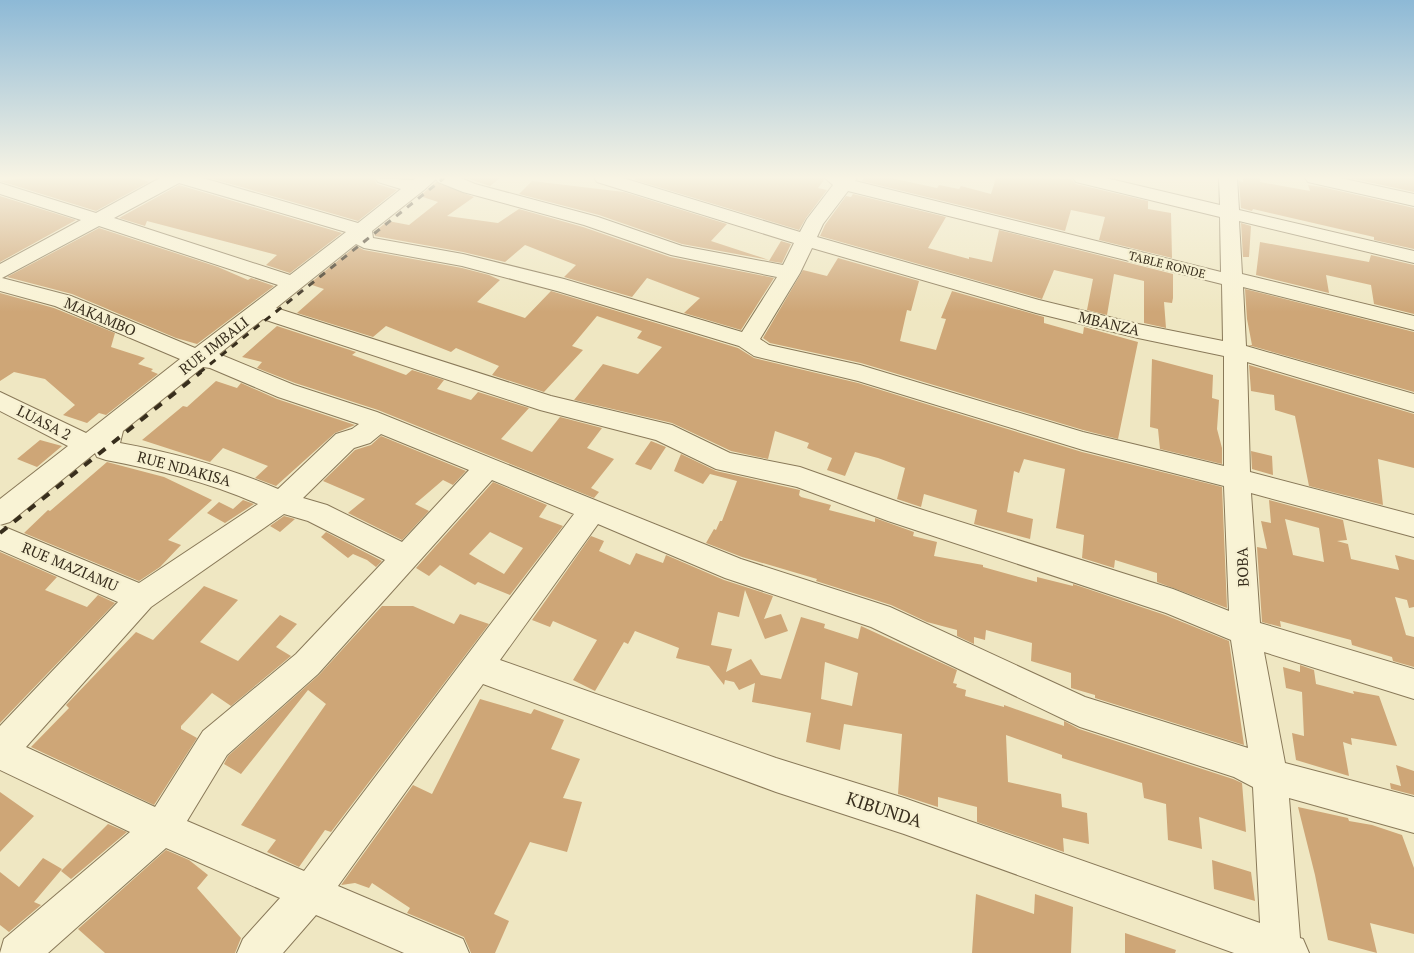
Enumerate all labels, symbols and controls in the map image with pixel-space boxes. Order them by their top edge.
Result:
street label: TABLE RONDE [1127,248,1207,281]
street label: MAKAMBO [61,292,139,340]
street label: MBANZA [1076,306,1143,340]
street label: RUE IMBALI [174,312,252,379]
street label: LUASA 2 [14,400,75,444]
street label: RUE NDAKISA [135,446,234,490]
street label: RUE MAZIAMU [19,537,122,595]
street label: BOBA [1231,546,1253,587]
street label: KIBUNDA [843,786,926,833]

